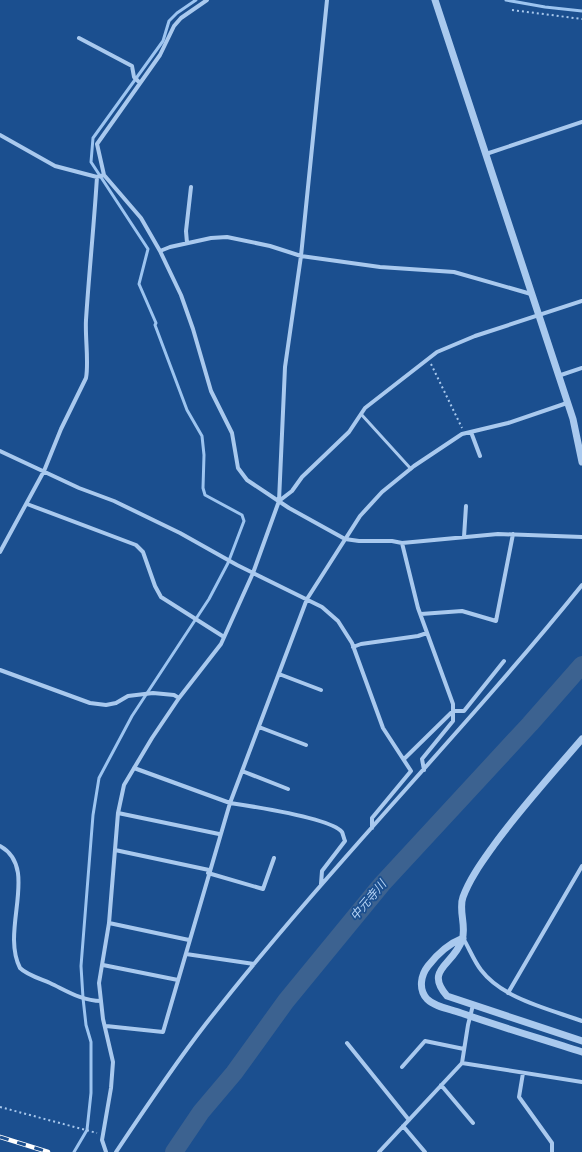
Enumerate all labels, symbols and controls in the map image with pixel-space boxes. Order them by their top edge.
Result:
water label: 中元寺川 [347,876,392,925]

